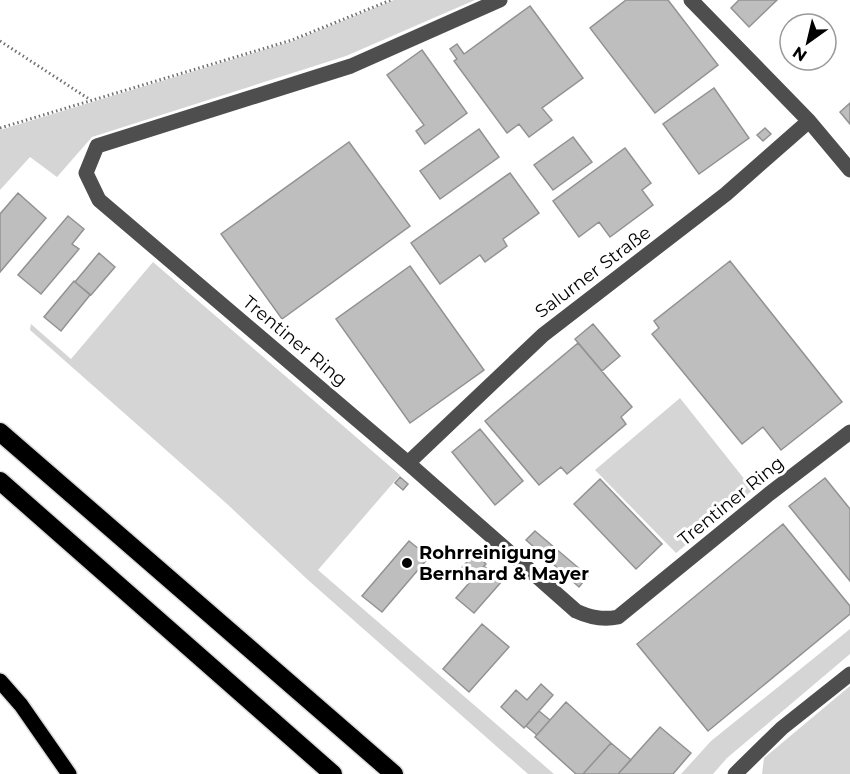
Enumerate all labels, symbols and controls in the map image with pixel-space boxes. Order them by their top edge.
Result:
north arrow [778,12,838,72]
text: N [789,43,811,66]
street label: Salurner Straße [531,221,655,323]
street label: Trentiner Ring [238,291,352,391]
street label: Trentiner Ring [674,452,788,550]
place label: Rohrreinigung Bernhard & Mayer [419,542,589,585]
marker: Rohrreinigung Bernhard & Mayer [400,556,414,570]

